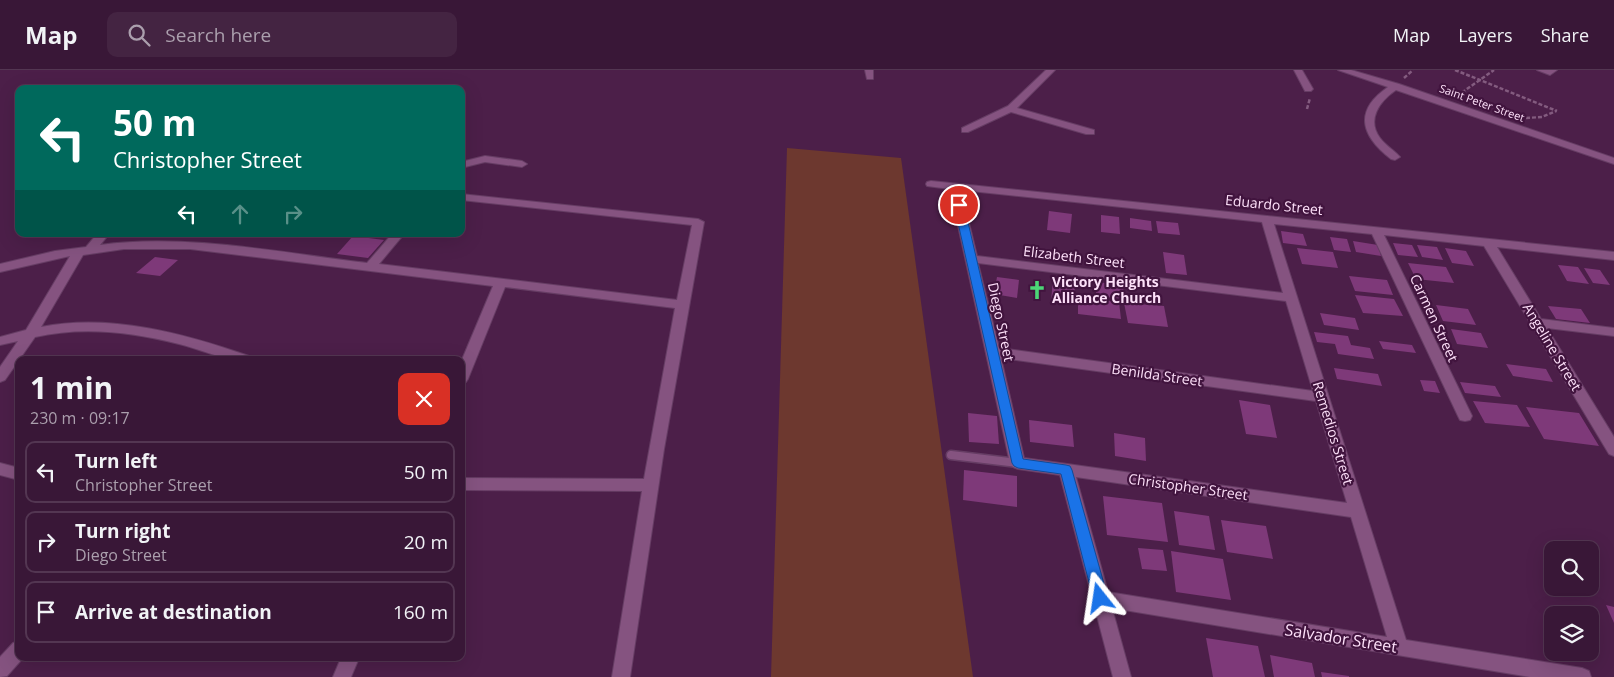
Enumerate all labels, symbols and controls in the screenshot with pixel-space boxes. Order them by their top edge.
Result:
search box [107,12,457,57]
text: Map [25,18,77,51]
icon: search [125,21,153,49]
text: Search here [165,22,271,48]
text: Map [1393,23,1430,47]
text: Layers [1458,23,1513,47]
text: Share [1541,23,1589,47]
street label: Saint Peter Street [1438,80,1527,125]
text: 50 m [113,99,196,146]
icon: left [30,105,95,170]
text: Christopher Street [113,144,302,174]
pin [938,184,980,226]
street label: Eduardo Street [1224,190,1324,219]
icon: arrive [945,191,973,219]
icon: left [173,200,201,228]
icon: ahead [226,200,254,228]
icon: right [279,200,307,228]
street label: Elizabeth Street [1022,241,1126,272]
street label: Carmen Street [1406,271,1463,365]
place label: Victory Heights Alliance Church [1052,272,1161,307]
church icon: Victory Heights Alliance Church [1026,279,1048,301]
street label: Diego Street [984,281,1019,363]
street label: Angeline Street [1519,299,1586,394]
street label: Benilda Street [1110,359,1204,390]
text: 1 min [30,367,113,408]
button: close [398,373,450,425]
street label: Remedios Street [1309,379,1358,487]
text: 230 m · 09:17 [30,407,130,429]
text: Turn left [75,448,157,474]
icon: left [32,458,60,486]
text: 50 m [404,459,448,485]
street label: Christopher Street [1127,469,1249,504]
text: Christopher Street [75,474,212,496]
text: Turn right [75,518,170,544]
icon: right [32,528,60,556]
text: 20 m [404,529,448,555]
map controls [1544,541,1599,661]
button: search [1544,541,1599,596]
text: Diego Street [75,544,167,566]
position arrow [1073,571,1125,623]
icon: arrive [32,598,60,626]
text: Arrive at destination [75,599,272,625]
text: 160 m [393,599,448,625]
button: layers [1544,606,1599,661]
street label: Salvador Street [1283,618,1399,658]

